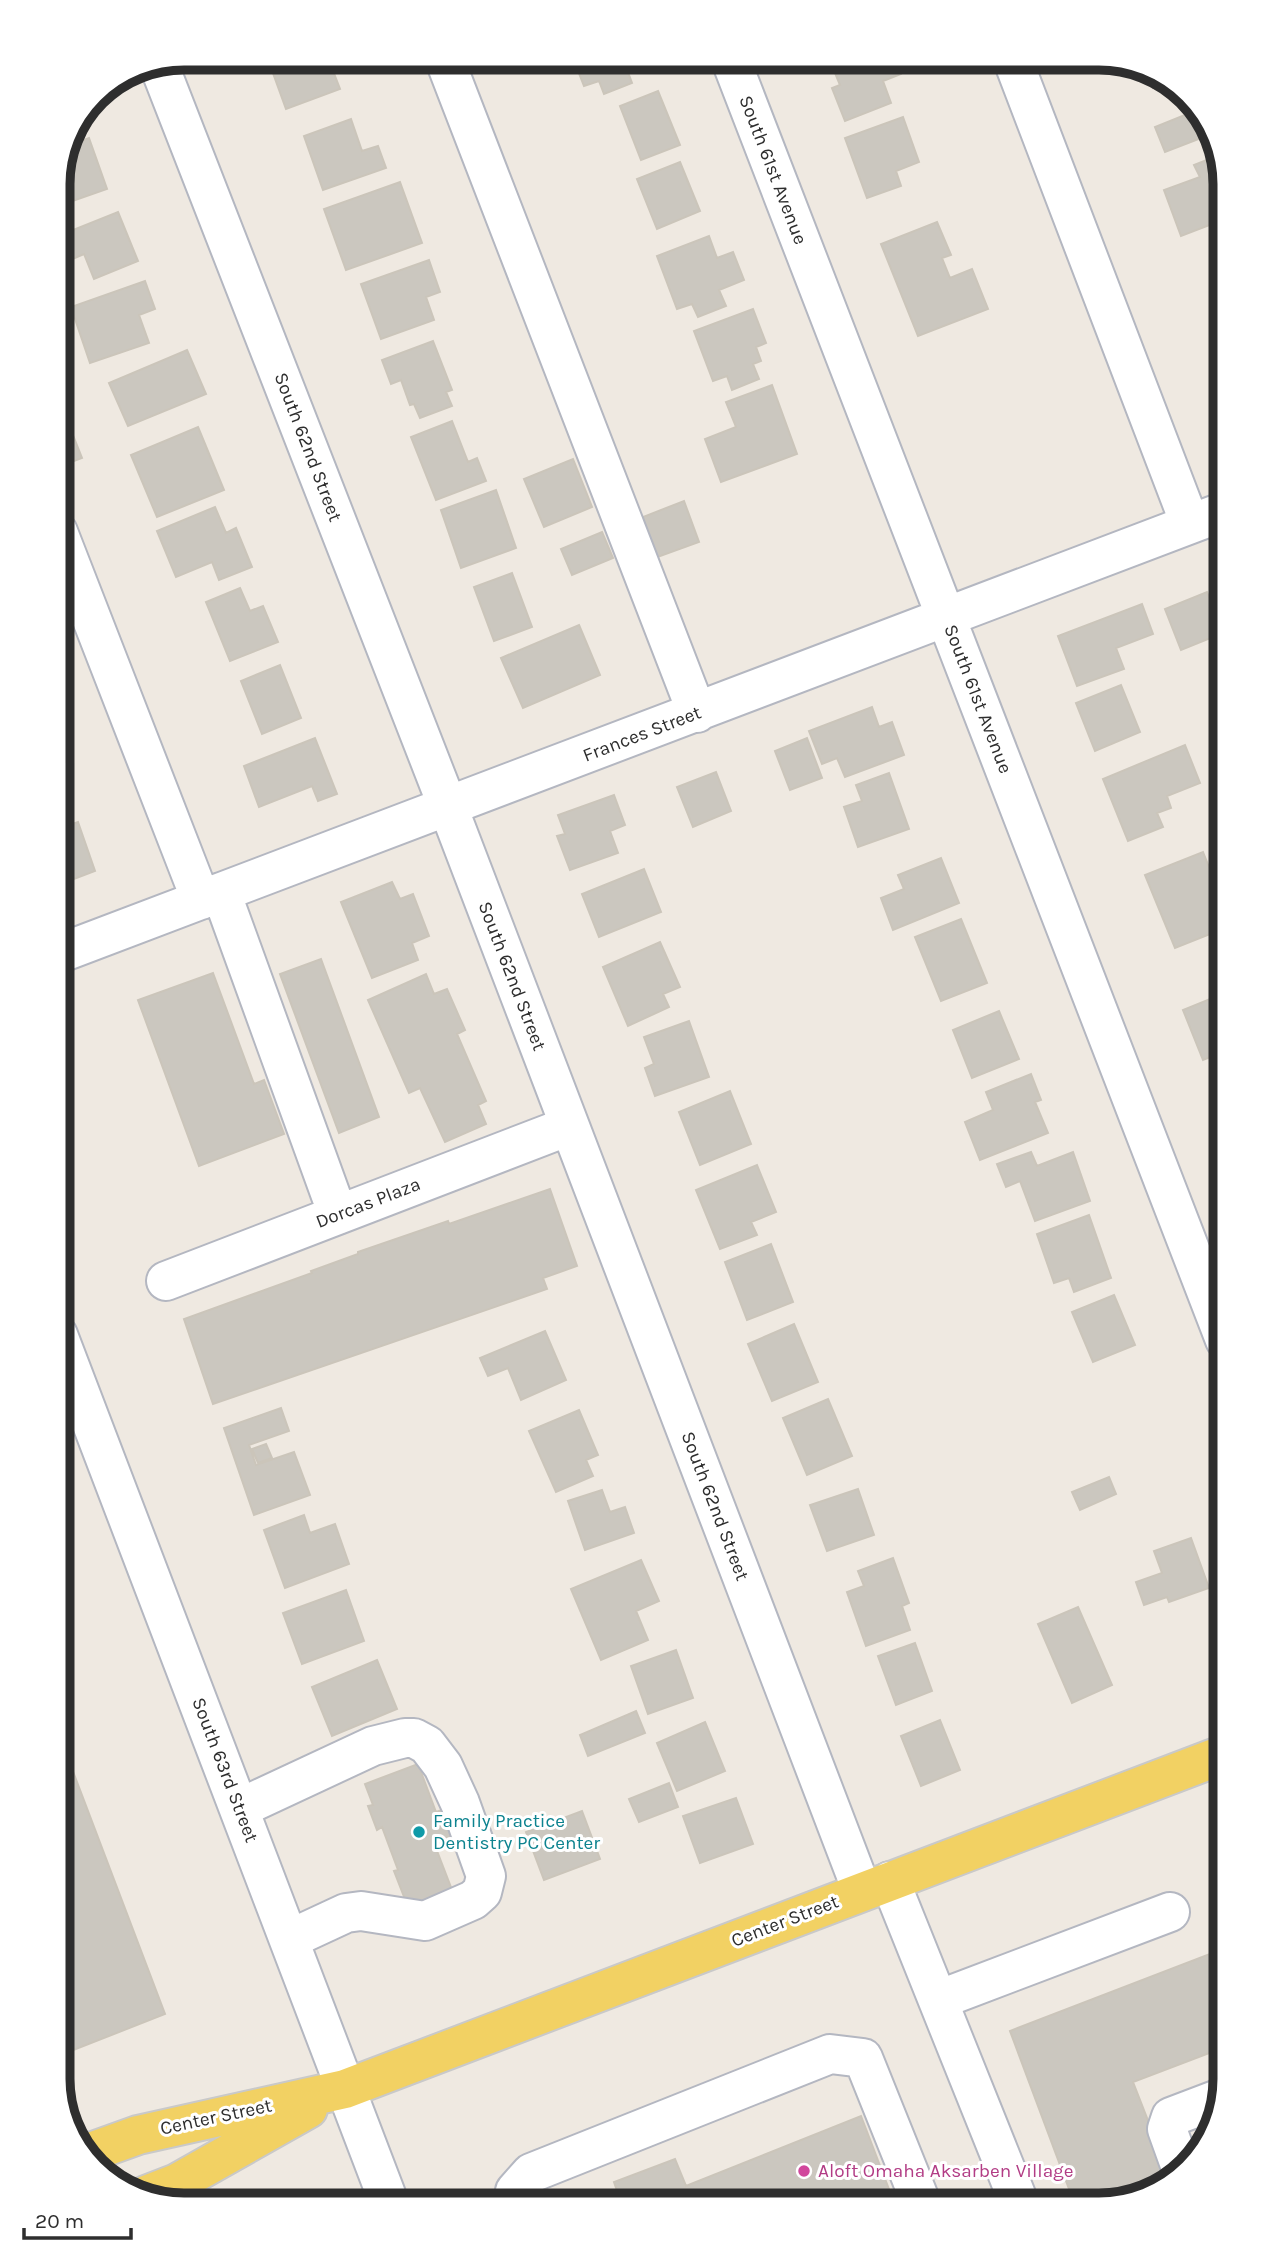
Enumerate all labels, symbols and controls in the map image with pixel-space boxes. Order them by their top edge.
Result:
street label: South 61st Avenue [734,92,812,248]
street label: South 62nd Street [269,369,347,525]
street label: South 61st Avenue [939,621,1017,777]
street label: Frances Street [580,701,704,767]
street label: South 62nd Street [473,898,551,1054]
street label: Dorcas Plaza [313,1173,423,1233]
street label: South 62nd Street [676,1428,754,1584]
street label: South 63rd Street [187,1694,263,1846]
place label: Family Practice Dentistry PC Center [433,1810,600,1854]
marker: Family Practice Dentistry PC Center [411,1824,427,1840]
street label: Center Street [728,1890,842,1952]
street label: Center Street [158,2094,274,2140]
place label: Aloft Omaha Aksarben Village [818,2160,1074,2182]
marker: Aloft Omaha Aksarben Village [796,2163,812,2179]
scale bar [24,2196,131,2240]
text: 20 m [35,2209,84,2233]

